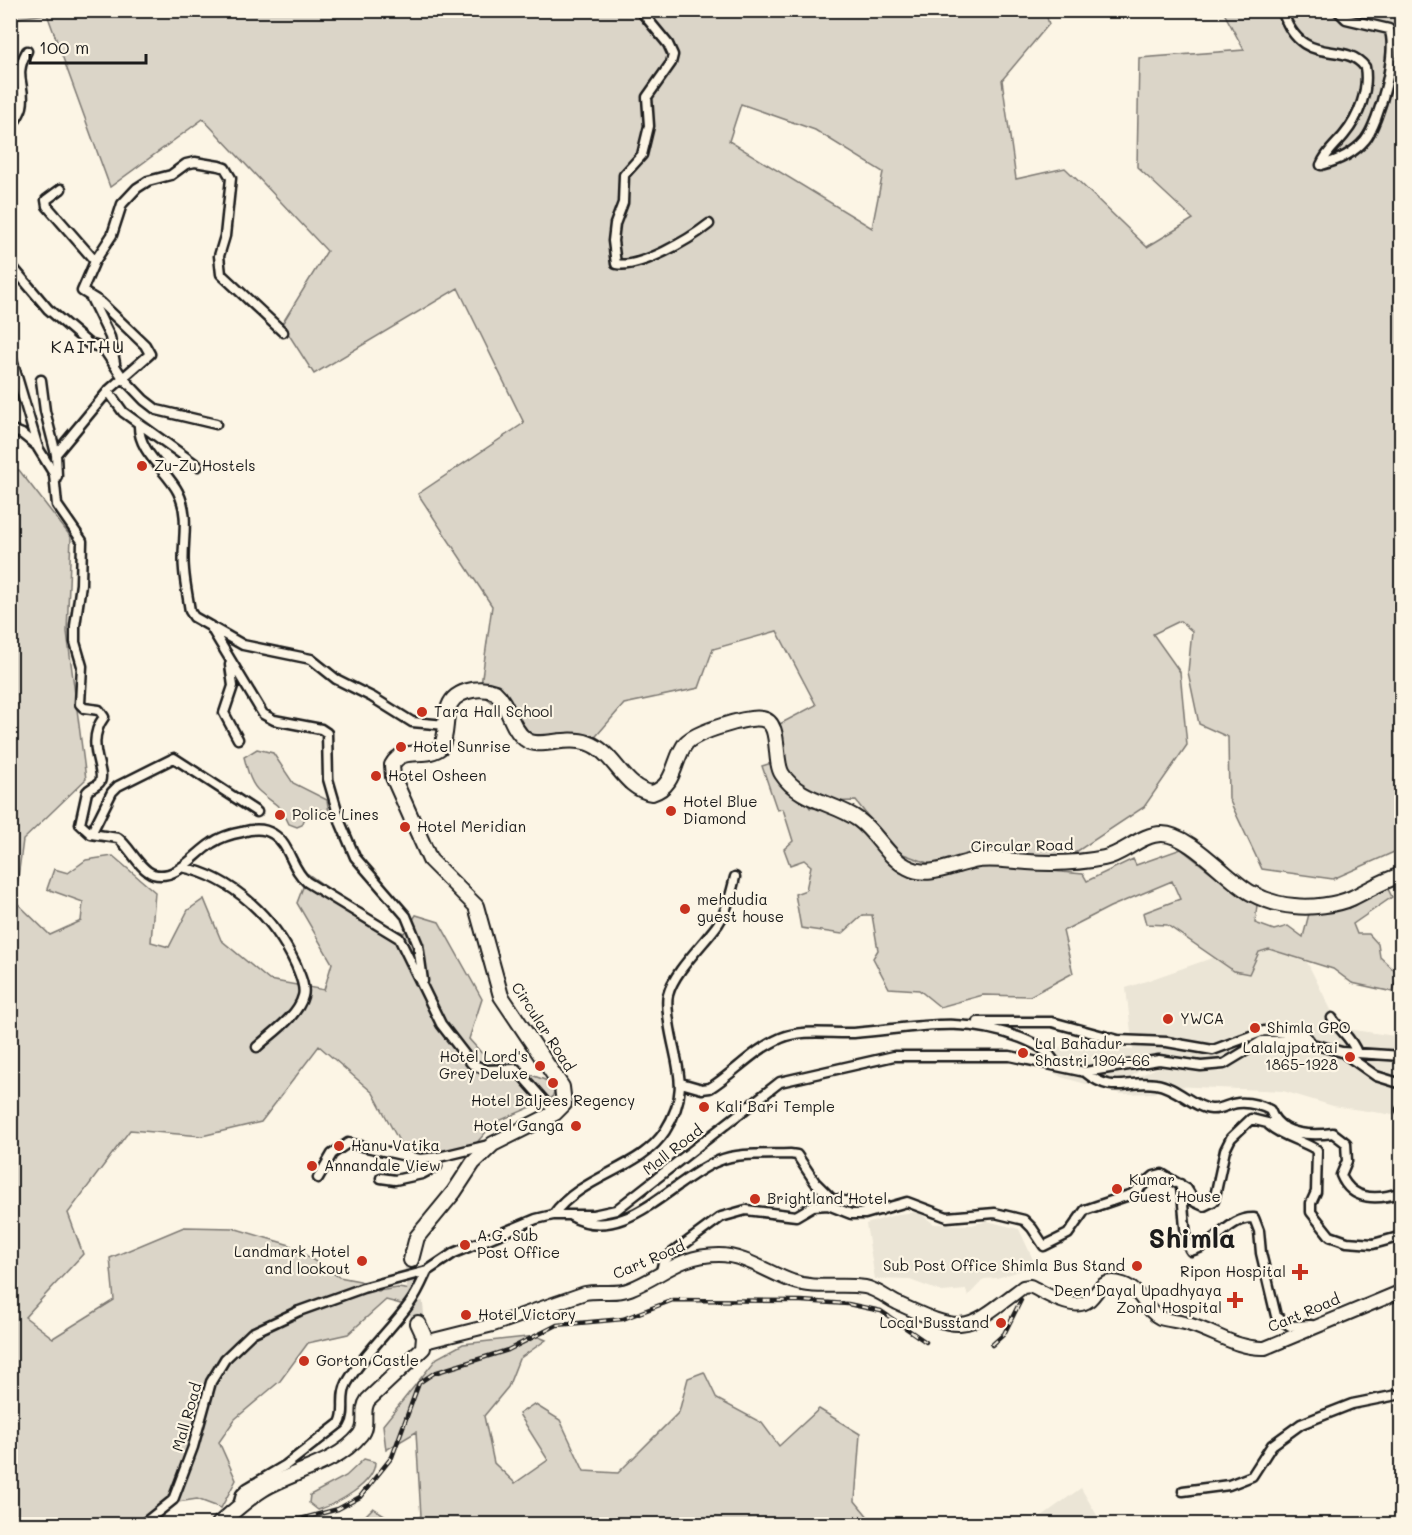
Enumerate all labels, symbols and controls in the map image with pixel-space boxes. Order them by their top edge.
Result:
scale bar [30,27,146,65]
text: 100 m [39,35,89,59]
district label: KAITHU [50,334,126,358]
place label: Zu-Zu Hostels [154,455,256,475]
marker: Zu-Zu Hostels [135,459,149,473]
place label: Tara Hall School [434,701,553,721]
marker: Tara Hall School [415,705,429,719]
place label: Hotel Sunrise [413,736,511,756]
marker: Hotel Sunrise [394,740,408,754]
place label: Hotel Osheen [388,765,487,785]
marker: Hotel Osheen [369,769,383,783]
place label: Hotel Blue Diamond [683,791,758,828]
place label: Police Lines [292,804,379,824]
marker: Hotel Blue Diamond [664,804,678,818]
marker: Police Lines [273,808,287,822]
place label: Hotel Meridian [417,816,526,836]
marker: Hotel Meridian [398,820,412,834]
street label: Circular Road [970,834,1073,856]
place label: mehdudia guest house [697,889,784,926]
marker: mehdudia guest house [678,902,692,916]
street label: Circular Road [507,978,580,1075]
place label: YWCA [1180,1008,1224,1028]
marker: YWCA [1161,1012,1175,1026]
place label: Shimla GPO [1267,1017,1351,1037]
marker: Shimla GPO [1248,1021,1262,1035]
place label: Lal Bahadur Shastri 1904-66 [1035,1033,1150,1070]
place label: Lalalajpatrai 1865-1928 [1243,1037,1338,1074]
place label: Hotel Lord's Grey Deluxe [439,1046,528,1083]
marker: Lal Bahadur Shastri 1904-66 [1016,1046,1030,1060]
marker: Lalalajpatrai 1865-1928 [1343,1050,1357,1064]
marker: Hotel Lord's Grey Deluxe [533,1059,547,1073]
marker: Hotel Baljees Regency [546,1076,560,1090]
place label: Hotel Baljees Regency [471,1090,635,1110]
place label: Kali Bari Temple [716,1096,835,1116]
marker: Kali Bari Temple [697,1100,711,1114]
place label: Hotel Ganga [473,1115,564,1135]
marker: Hotel Ganga [569,1119,583,1133]
street label: Mall Road [638,1119,707,1179]
place label: Hanu Vatika [351,1135,440,1155]
marker: Hanu Vatika [332,1139,346,1153]
place label: Annandale View [324,1155,441,1175]
marker: Annandale View [305,1159,319,1173]
place label: Kumar Guest House [1129,1169,1221,1206]
marker: Kumar Guest House [1110,1182,1124,1196]
place label: Brightland Hotel [767,1188,887,1208]
marker: Brightland Hotel [748,1192,762,1206]
district label: Shimla [1148,1220,1236,1255]
place label: A.G. Sub Post Office [477,1225,560,1262]
street label: Cart Road [610,1235,688,1283]
marker: A.G. Sub Post Office [458,1238,472,1252]
place label: Landmark Hotel and lookout [234,1241,350,1278]
marker: Landmark Hotel and lookout [355,1254,369,1268]
place label: Sub Post Office Shimla Bus Stand [883,1255,1125,1275]
marker: Sub Post Office Shimla Bus Stand [1130,1259,1144,1273]
place label: Ripon Hospital [1180,1261,1286,1281]
marker: Ripon Hospital [1291,1263,1309,1281]
place label: Deen Dayal Upadhyaya Zonal Hospital [1054,1280,1222,1317]
street label: Cart Road [1265,1288,1343,1336]
marker: Deen Dayal Upadhyaya Zonal Hospital [1226,1291,1244,1309]
place label: Hotel Victory [478,1304,576,1324]
marker: Hotel Victory [459,1308,473,1322]
place label: Local Busstand [880,1312,989,1332]
marker: Local Busstand [994,1316,1008,1330]
place label: Gorton Castle [316,1350,419,1370]
marker: Gorton Castle [297,1354,311,1368]
street label: Mall Road [167,1380,205,1454]

